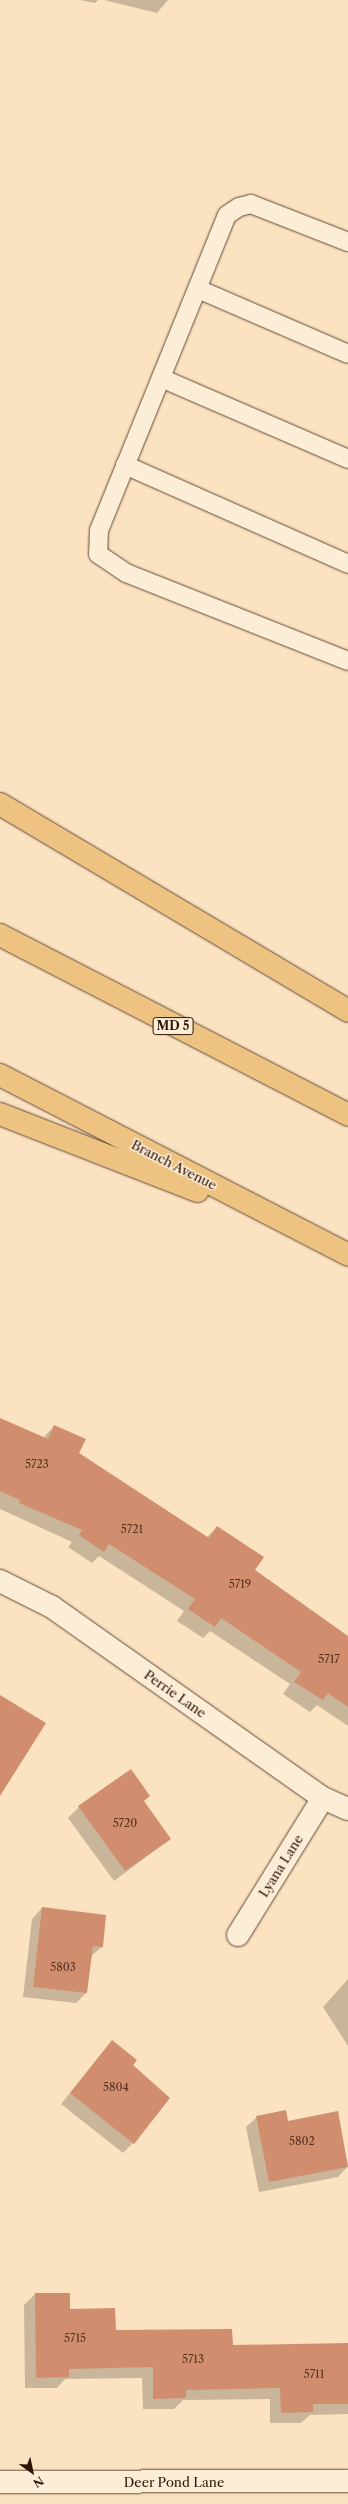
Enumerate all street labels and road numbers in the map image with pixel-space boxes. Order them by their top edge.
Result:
road number: MD 5 [152,1016,194,1036]
street label: Branch Avenue [129,1137,219,1193]
street label: Perrie Lane [141,1667,209,1721]
street label: Lyana Lane [256,1832,306,1900]
street label: Deer Pond Lane [124,2474,224,2490]

